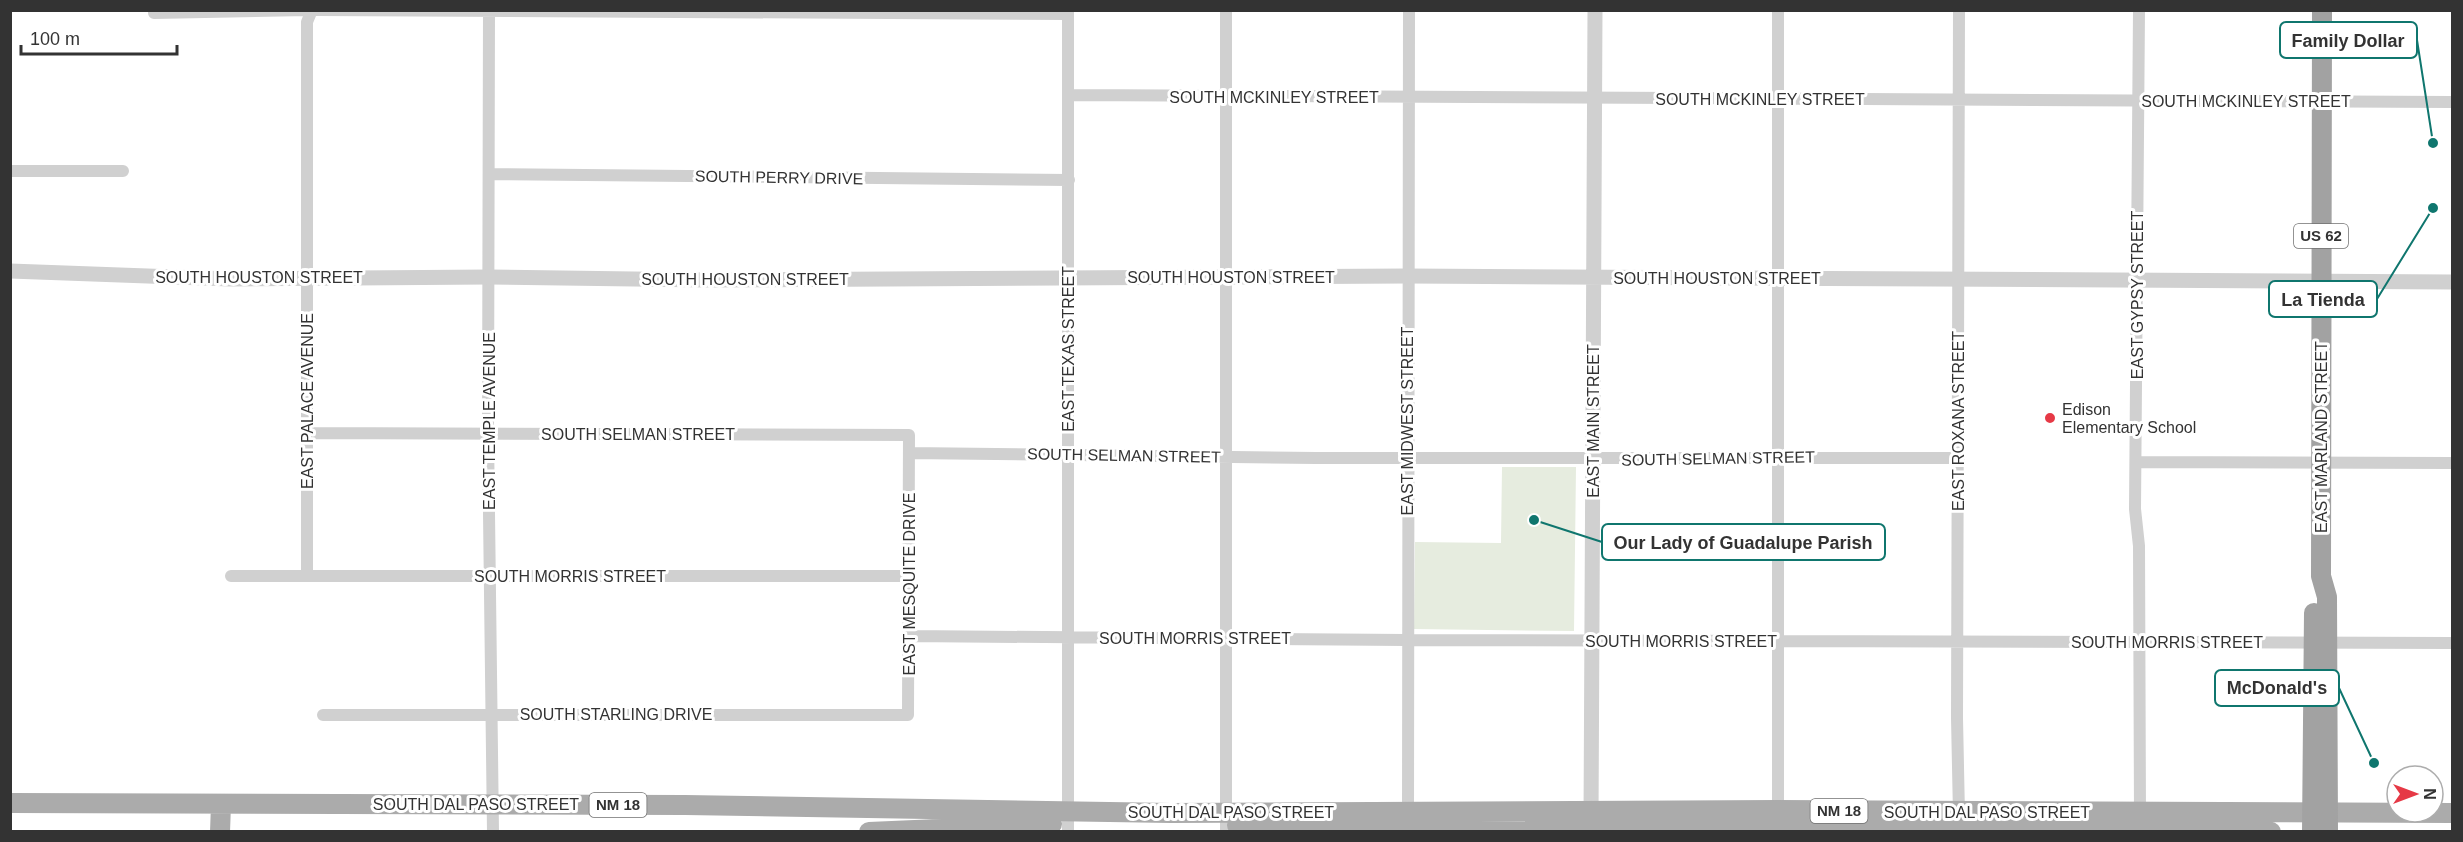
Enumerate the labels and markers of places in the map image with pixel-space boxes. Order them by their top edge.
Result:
callout: Family Dollar [2280,22,2417,58]
callout: La Tienda [2269,281,2377,317]
place label: Edison Elementary School [2062,401,2196,436]
marker: Edison Elementary School [2043,411,2057,425]
callout: Our Lady of Guadalupe Parish [1602,524,1885,560]
callout: McDonald's [2215,670,2339,706]

